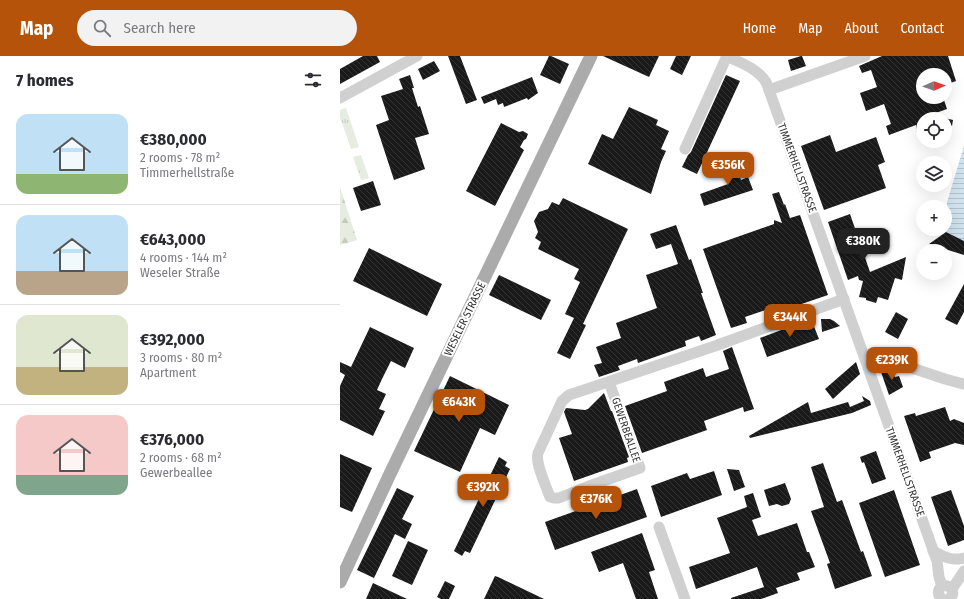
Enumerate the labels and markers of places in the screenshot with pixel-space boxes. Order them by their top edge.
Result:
pin: €356K [700,152,756,186]
pin: €380K [835,228,891,262]
pin: €344K [762,304,818,338]
pin: €239K [864,347,920,381]
pin: €643K [431,389,487,423]
pin: €392K [455,474,511,508]
pin: €376K [568,486,624,520]

